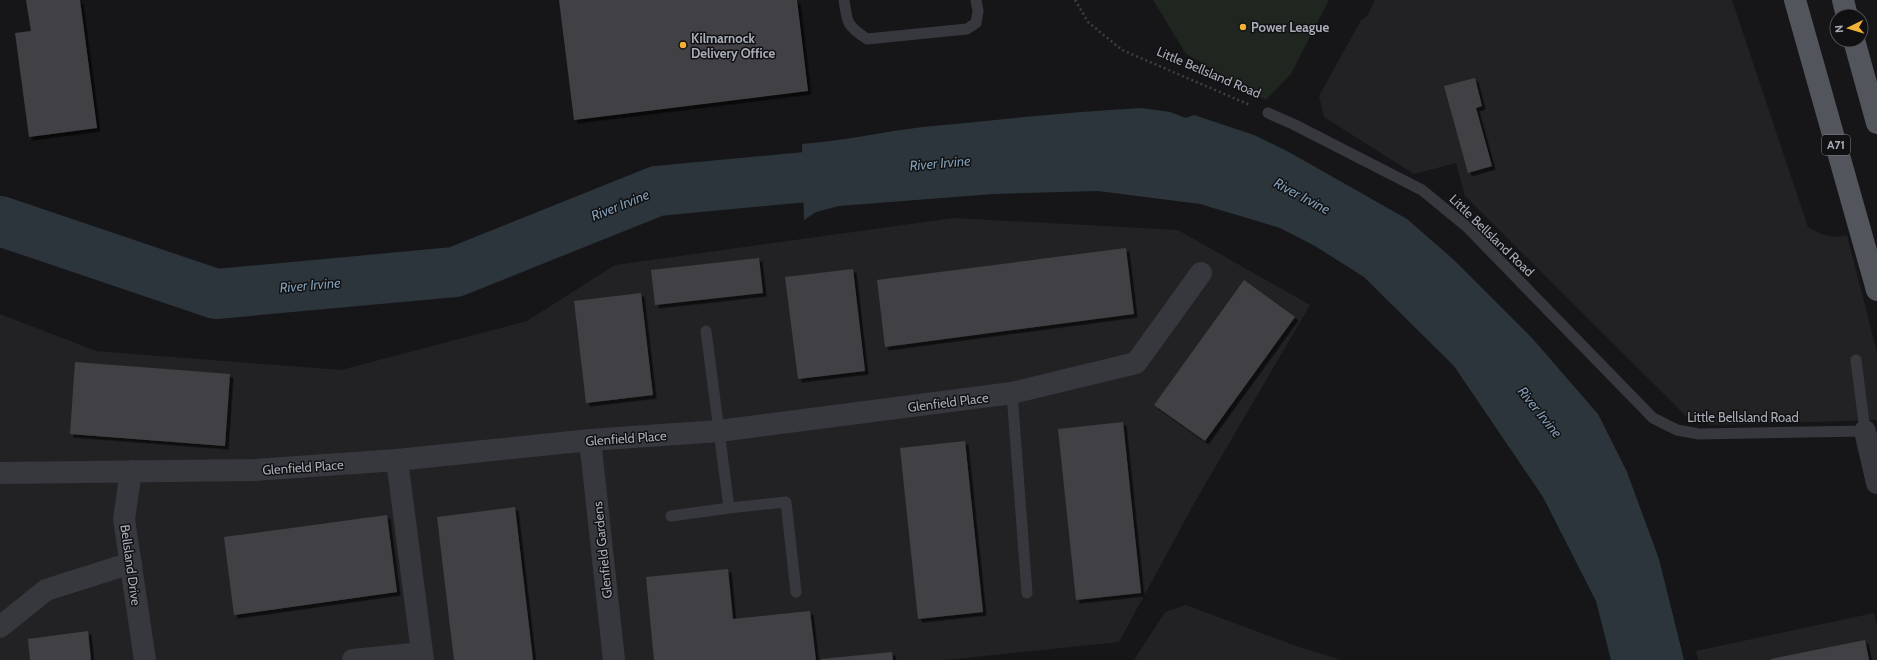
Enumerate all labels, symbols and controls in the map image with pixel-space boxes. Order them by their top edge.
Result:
north arrow [1829,8,1869,48]
place label: Power League [1251,19,1329,35]
marker: Power League [1238,22,1248,32]
text: N [1832,24,1846,33]
place label: Kilmarnock Delivery Office [691,30,776,61]
marker: Kilmarnock Delivery Office [678,40,688,50]
street label: Little Bellsland Road [1155,43,1263,101]
road number: A71 [1822,135,1850,155]
water label: River Irvine [909,151,972,175]
water label: River Irvine [1271,174,1334,219]
water label: River Irvine [588,185,652,225]
street label: Little Bellsland Road [1446,191,1538,279]
water label: River Irvine [279,273,342,297]
water label: River Irvine [1514,383,1567,442]
street label: Glenfield Place [907,389,990,415]
street label: Little Bellsland Road [1687,409,1799,425]
street label: Glenfield Place [585,427,668,449]
street label: Glenfield Place [262,456,345,478]
street label: Glenfield Gardens [589,500,615,599]
street label: Bellsland Drive [117,523,145,607]

